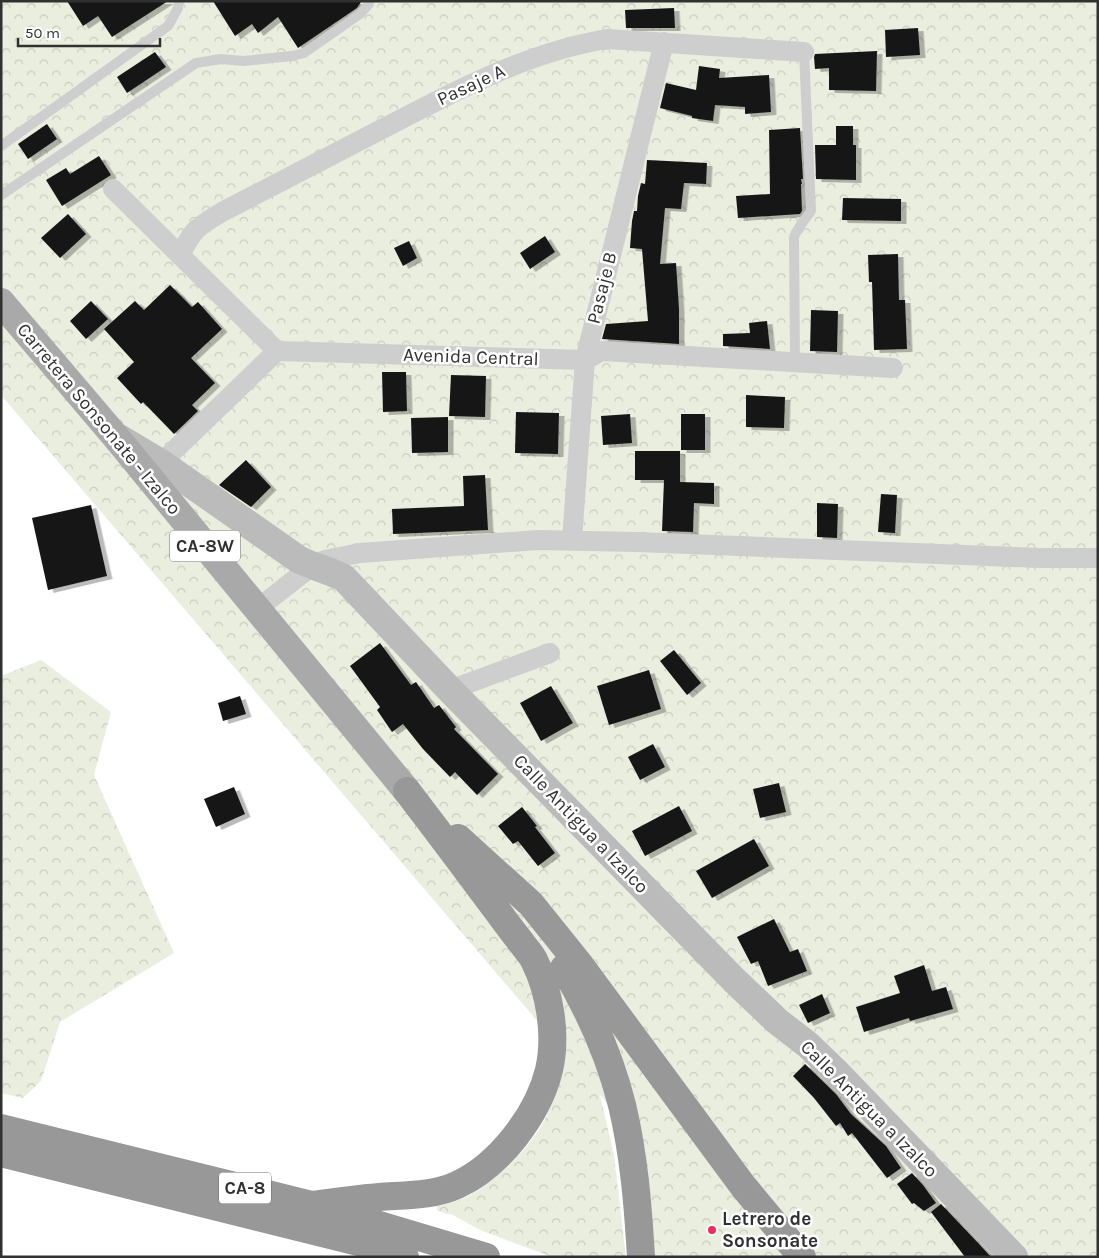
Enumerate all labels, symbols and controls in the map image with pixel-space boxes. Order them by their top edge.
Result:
scale bar [18,15,160,47]
text: 50 m [25,24,60,42]
street label: Pasaje A [433,60,509,110]
street label: Pasaje B [582,250,622,326]
street label: Carretera Sonsonate - Izalco [13,319,185,519]
street label: Avenida Central [403,344,539,370]
road number: CA-8W [170,530,240,562]
street label: Calle Antigua a Izalco [509,750,653,898]
street label: Calle Antigua a Izalco [796,1036,942,1182]
road number: CA-8 [219,1172,271,1204]
place label: Letrero de Sonsonate [722,1208,818,1252]
marker: Letrero de Sonsonate [706,1224,718,1236]

